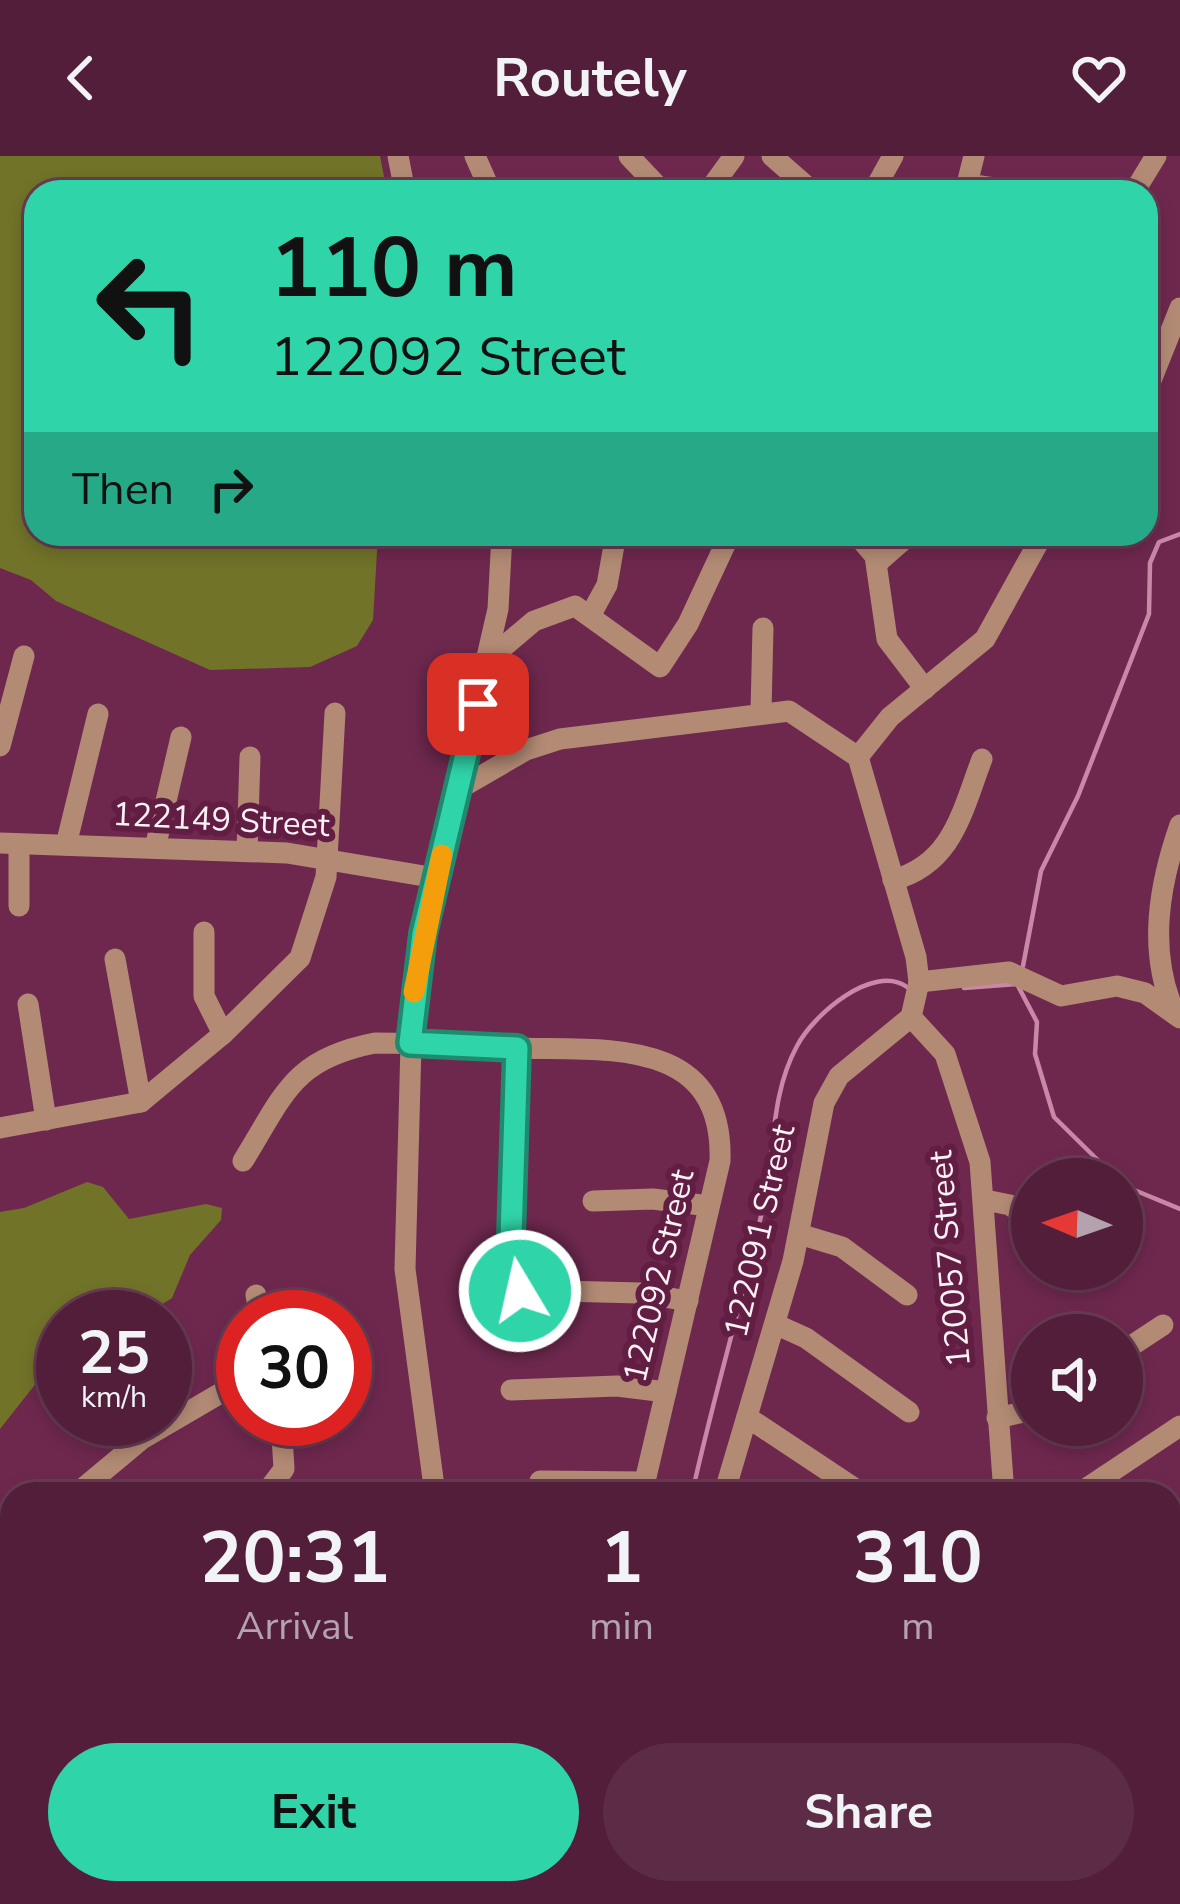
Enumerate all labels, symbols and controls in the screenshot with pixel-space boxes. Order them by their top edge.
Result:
text: Routely [493,41,687,115]
icon: back [48,45,114,111]
icon: heart [1066,45,1132,111]
text: 110 m [270,211,518,326]
icon: left [72,228,228,384]
text: 122092 Street [270,320,626,394]
icon: right [198,456,264,522]
text: Then [72,459,174,520]
pin [427,653,529,755]
icon: arrive [445,671,511,737]
street label: 122149 Street [111,792,331,848]
street label: 122091 Street [714,1120,806,1342]
street label: 120057 Street [918,1148,982,1369]
north arrow [1011,1158,1143,1290]
map controls [1011,1158,1143,1446]
street label: 122092 Street [613,1165,705,1387]
position arrow [457,1228,583,1354]
speed limit sign: 30 [216,1290,372,1446]
text: 25 [78,1312,150,1394]
button: sound [1011,1314,1143,1446]
text: km/h [81,1377,147,1418]
text: 20:31 [199,1509,390,1607]
text: 1 [600,1509,643,1607]
text: 310 [853,1509,983,1607]
text: Arrival [236,1600,353,1653]
text: min [589,1600,654,1653]
text: m [901,1600,935,1653]
button: Exit [48,1743,579,1881]
button: Share [603,1743,1134,1881]

